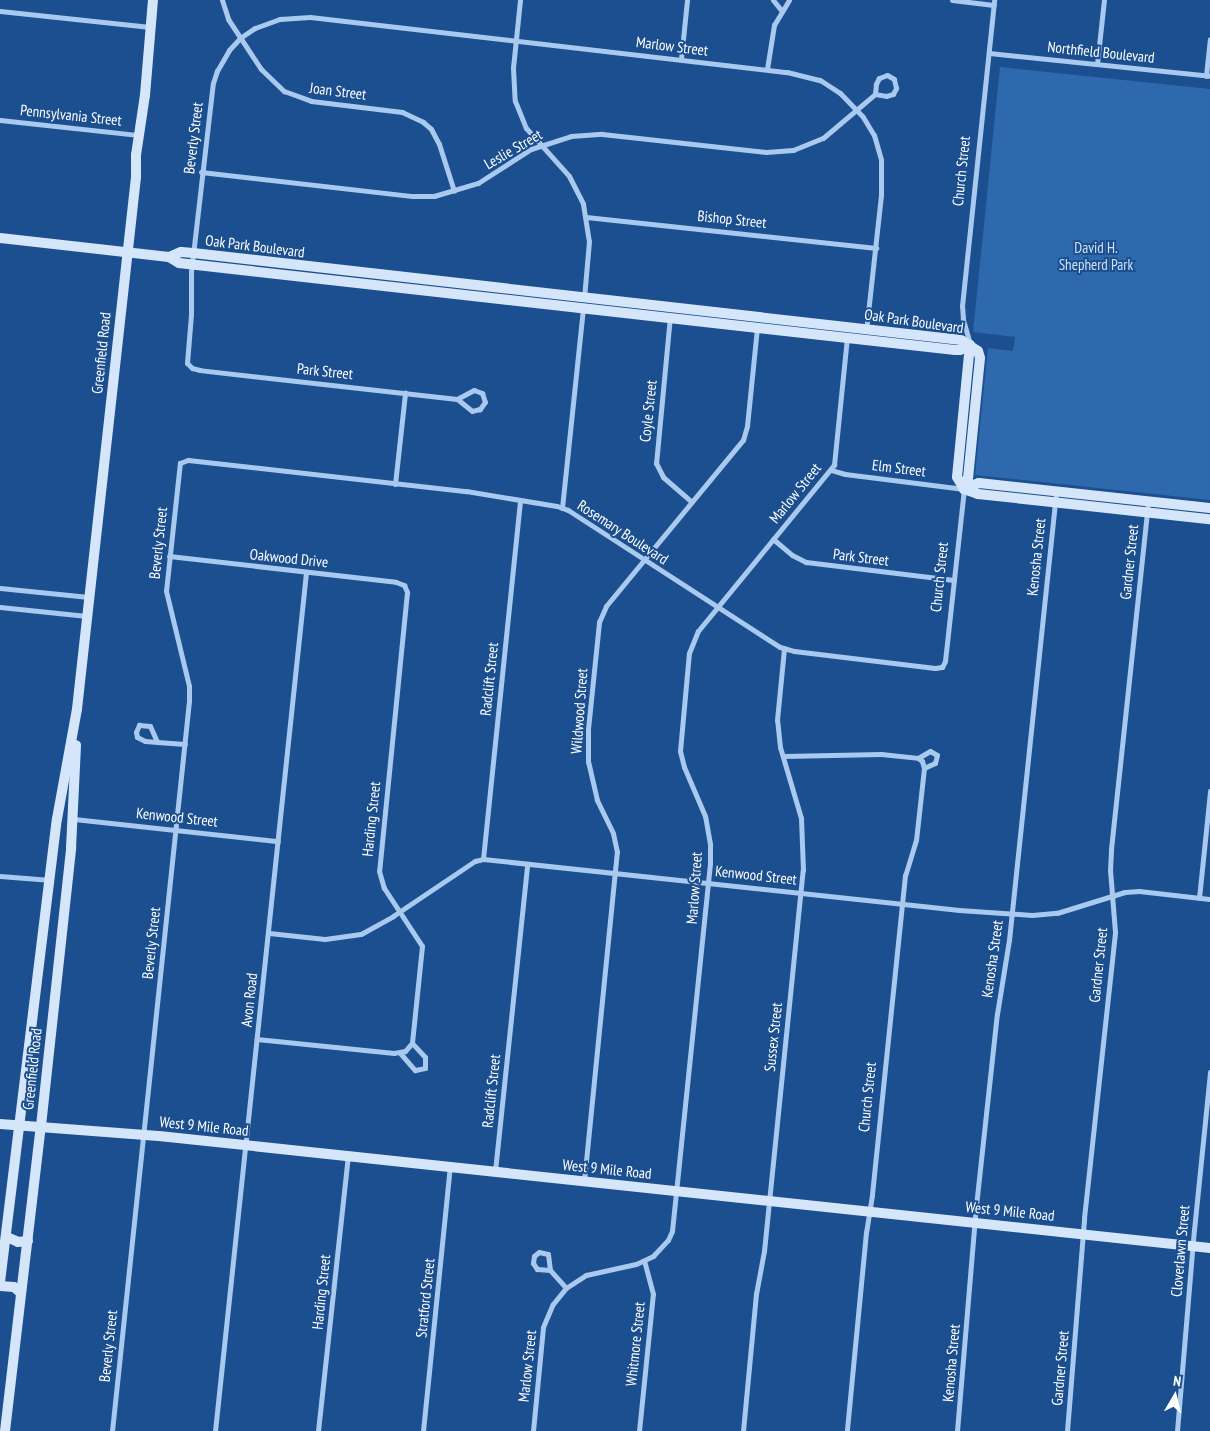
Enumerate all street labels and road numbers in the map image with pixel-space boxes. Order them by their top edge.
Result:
street label: Marlow Street [635,33,709,59]
street label: Northfield Boulevard [1047,37,1155,67]
street label: Joan Street [309,79,367,103]
street label: Pennsylvania Street [19,101,123,129]
street label: Beverly Street [180,101,206,175]
street label: Leslie Street [481,125,545,173]
street label: Church Street [948,135,974,207]
street label: Bishop Street [697,206,767,232]
street label: Oak Park Boulevard [204,231,306,261]
street label: Oak Park Boulevard [863,305,965,337]
street label: Greenfield Road [88,311,114,395]
street label: Park Street [296,359,354,383]
street label: Coyle Street [636,379,660,443]
street label: Elm Street [871,456,927,480]
street label: Marlow Street [765,459,825,527]
street label: Rosemary Boulevard [574,496,672,568]
street label: Beverly Street [145,506,171,580]
street label: Kenosha Street [1023,517,1049,597]
street label: Gardner Street [1116,524,1142,600]
street label: Church Street [926,541,952,613]
street label: Oakwood Drive [249,545,329,571]
street label: Park Street [832,545,890,569]
street label: Radclift Street [476,641,502,717]
street label: Wildwood Street [567,668,591,754]
street label: Harding Street [358,781,384,857]
street label: Kenwood Street [135,804,219,830]
street label: Marlow Street [682,851,706,925]
street label: Kenwood Street [714,862,798,888]
street label: Beverly Street [138,906,164,980]
street label: Kenosha Street [978,919,1006,999]
street label: Gardner Street [1085,927,1111,1003]
street label: Avon Road [237,972,261,1028]
street label: Sussex Street [760,1002,786,1072]
street label: Greenfield Road [19,1027,45,1111]
street label: Radclift Street [478,1053,504,1129]
street label: Church Street [854,1061,880,1133]
street label: West 9 Mile Road [159,1112,249,1140]
street label: West 9 Mile Road [562,1155,652,1183]
street label: West 9 Mile Road [965,1197,1055,1225]
street label: Cloverlawn Street [1167,1204,1193,1298]
street label: Harding Street [308,1254,334,1330]
street label: Stratford Street [412,1257,438,1339]
street label: Whitmore Street [622,1301,648,1387]
street label: Beverly Street [95,1309,121,1383]
street label: Kenosha Street [939,1323,963,1403]
street label: Marlow Street [514,1329,540,1403]
street label: Gardner Street [1048,1330,1072,1406]

